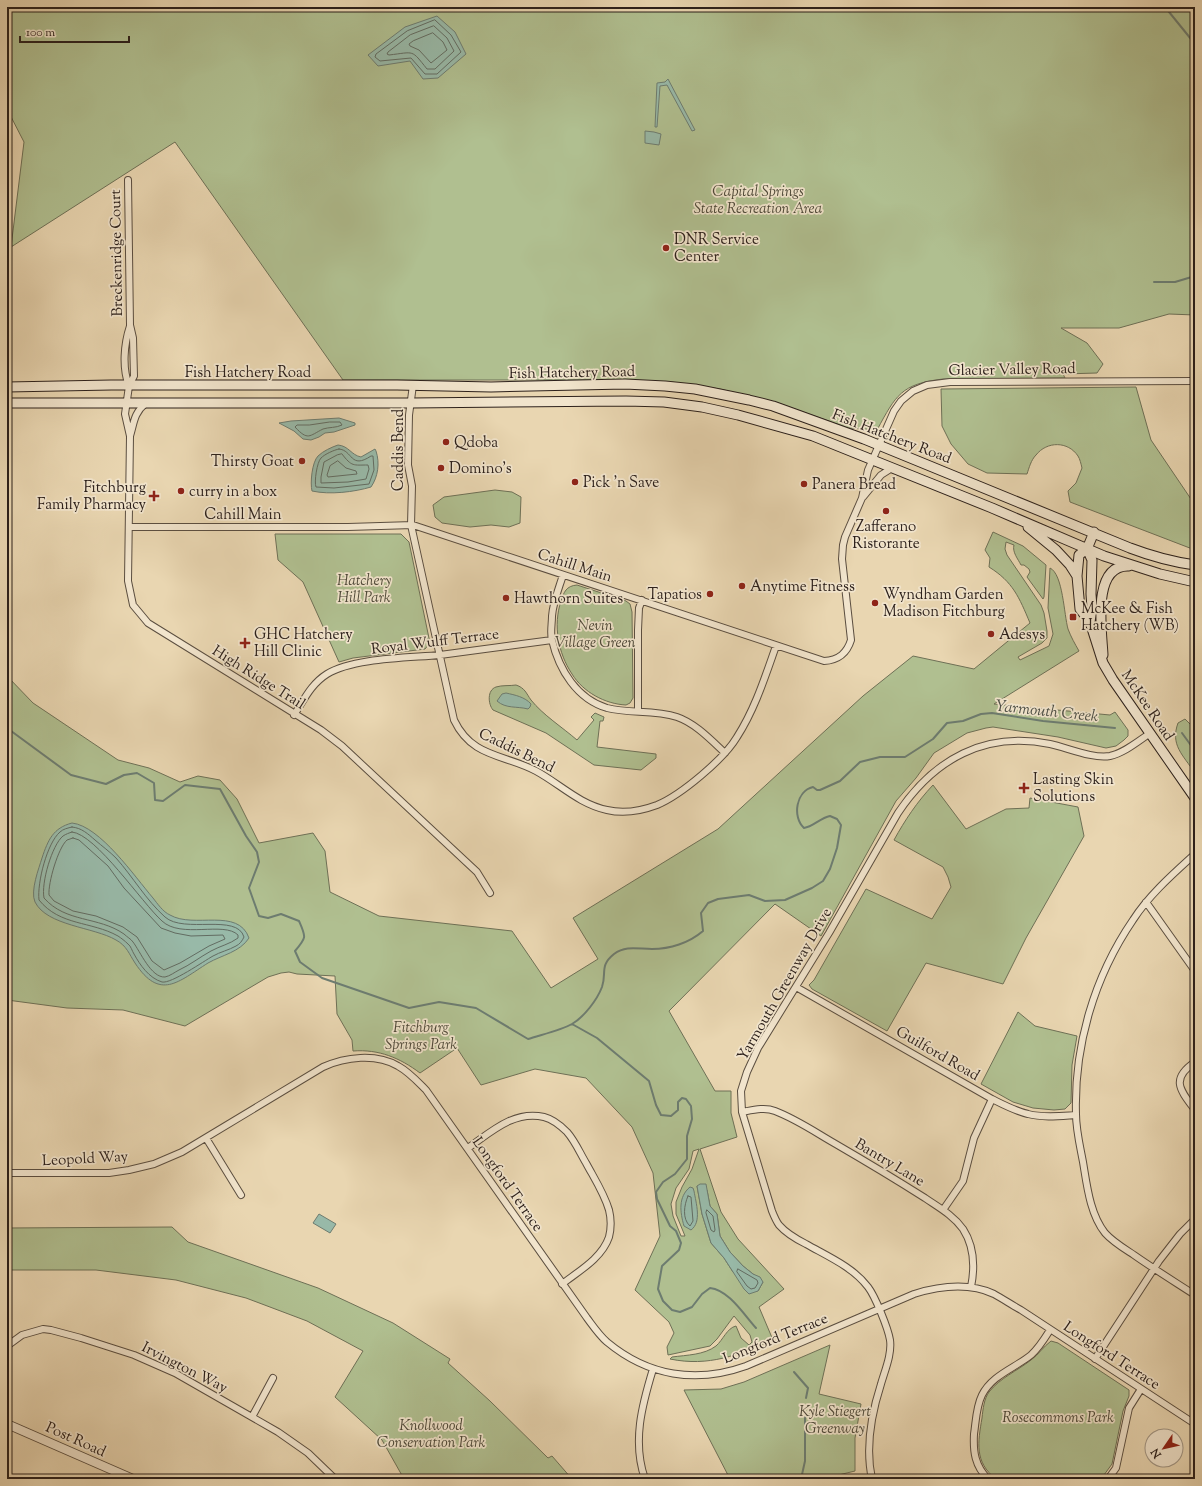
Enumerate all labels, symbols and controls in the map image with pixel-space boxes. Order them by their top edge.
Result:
scale bar [20,18,129,44]
text: 100 m [26,24,55,42]
park label: Capital Springs State Recreation Area [694,182,822,220]
street label: Breckenridge Court [106,189,129,317]
place label: DNR Service Center [674,230,759,268]
marker: DNR Service Center [661,243,671,253]
street label: Glacier Valley Road [948,359,1076,382]
street label: Fish Hatchery Road [509,362,636,385]
street label: Fish Hatchery Road [185,363,312,384]
street label: Fish Hatchery Road [829,405,955,470]
street label: Caddis Bend [389,408,410,491]
place label: Qdoba [454,433,498,454]
marker: Qdoba [441,437,451,447]
place label: Thirsty Goat [211,452,294,473]
marker: Thirsty Goat [297,456,307,466]
place label: Domino's [449,459,512,480]
marker: Domino's [436,463,446,473]
place label: Pick 'n Save [583,473,659,494]
place label: Panera Bread [812,475,896,496]
marker: Pick 'n Save [570,477,580,487]
place label: Fitchburg Family Pharmacy [37,478,147,516]
marker: Panera Bread [799,479,809,489]
place label: curry in a box [189,482,277,503]
marker: curry in a box [176,486,186,496]
marker: Fitchburg Family Pharmacy [149,491,159,501]
street label: Cahill Main [204,505,282,526]
marker: Zafferano Ristorante [881,506,891,516]
place label: Zafferano Ristorante [852,517,920,555]
street label: Cahill Main [535,545,615,588]
park label: Hatchery Hill Park [337,571,391,609]
place label: Anytime Fitness [750,577,855,598]
marker: Anytime Fitness [737,581,747,591]
place label: Tapatios [648,585,702,606]
place label: Wyndham Garden Madison Fitchburg [883,585,1005,623]
place label: Hawthorn Suites [514,589,623,610]
marker: Tapatios [705,589,715,599]
marker: Hawthorn Suites [501,593,511,603]
marker: Wyndham Garden Madison Fitchburg [870,598,880,608]
place label: McKee & Fish Hatchery (WB) [1081,599,1179,637]
marker: McKee & Fish Hatchery (WB) [1068,612,1078,622]
park label: Nevin Village Green [555,616,635,654]
street label: Royal Wulff Terrace [370,624,500,661]
place label: GHC Hatchery Hill Clinic [254,625,353,663]
place label: Adesys [999,625,1045,646]
marker: Adesys [986,629,996,639]
marker: GHC Hatchery Hill Clinic [239,637,251,649]
street label: High Ridge Trail [208,641,309,715]
street label: McKee Road [1115,666,1179,746]
water label: Yarmouth Creek [994,696,1099,729]
street label: Caddis Bend [475,724,558,779]
place label: Lasting Skin Solutions [1033,770,1114,808]
marker: Lasting Skin Solutions [1018,782,1030,794]
street label: Yarmouth Greenway Drive [733,904,838,1065]
park label: Fitchburg Springs Park [385,1018,457,1056]
street label: Guilford Road [892,1022,983,1087]
street label: Longford Terrace [466,1133,547,1237]
street label: Bantry Lane [850,1134,928,1192]
street label: Leopold Way [41,1147,129,1172]
street label: Longford Terrace [720,1309,831,1370]
street label: Longford Terrace [1059,1317,1164,1395]
street label: Irvington Way [138,1338,231,1399]
park label: Kyle Stiegert Greenway [799,1402,871,1440]
park label: Rosecommons Park [1002,1408,1114,1429]
park label: Knollwood Conservation Park [377,1416,486,1454]
street label: Post Road [42,1418,109,1463]
north arrow [1144,1428,1184,1468]
text: N [1147,1445,1166,1462]

